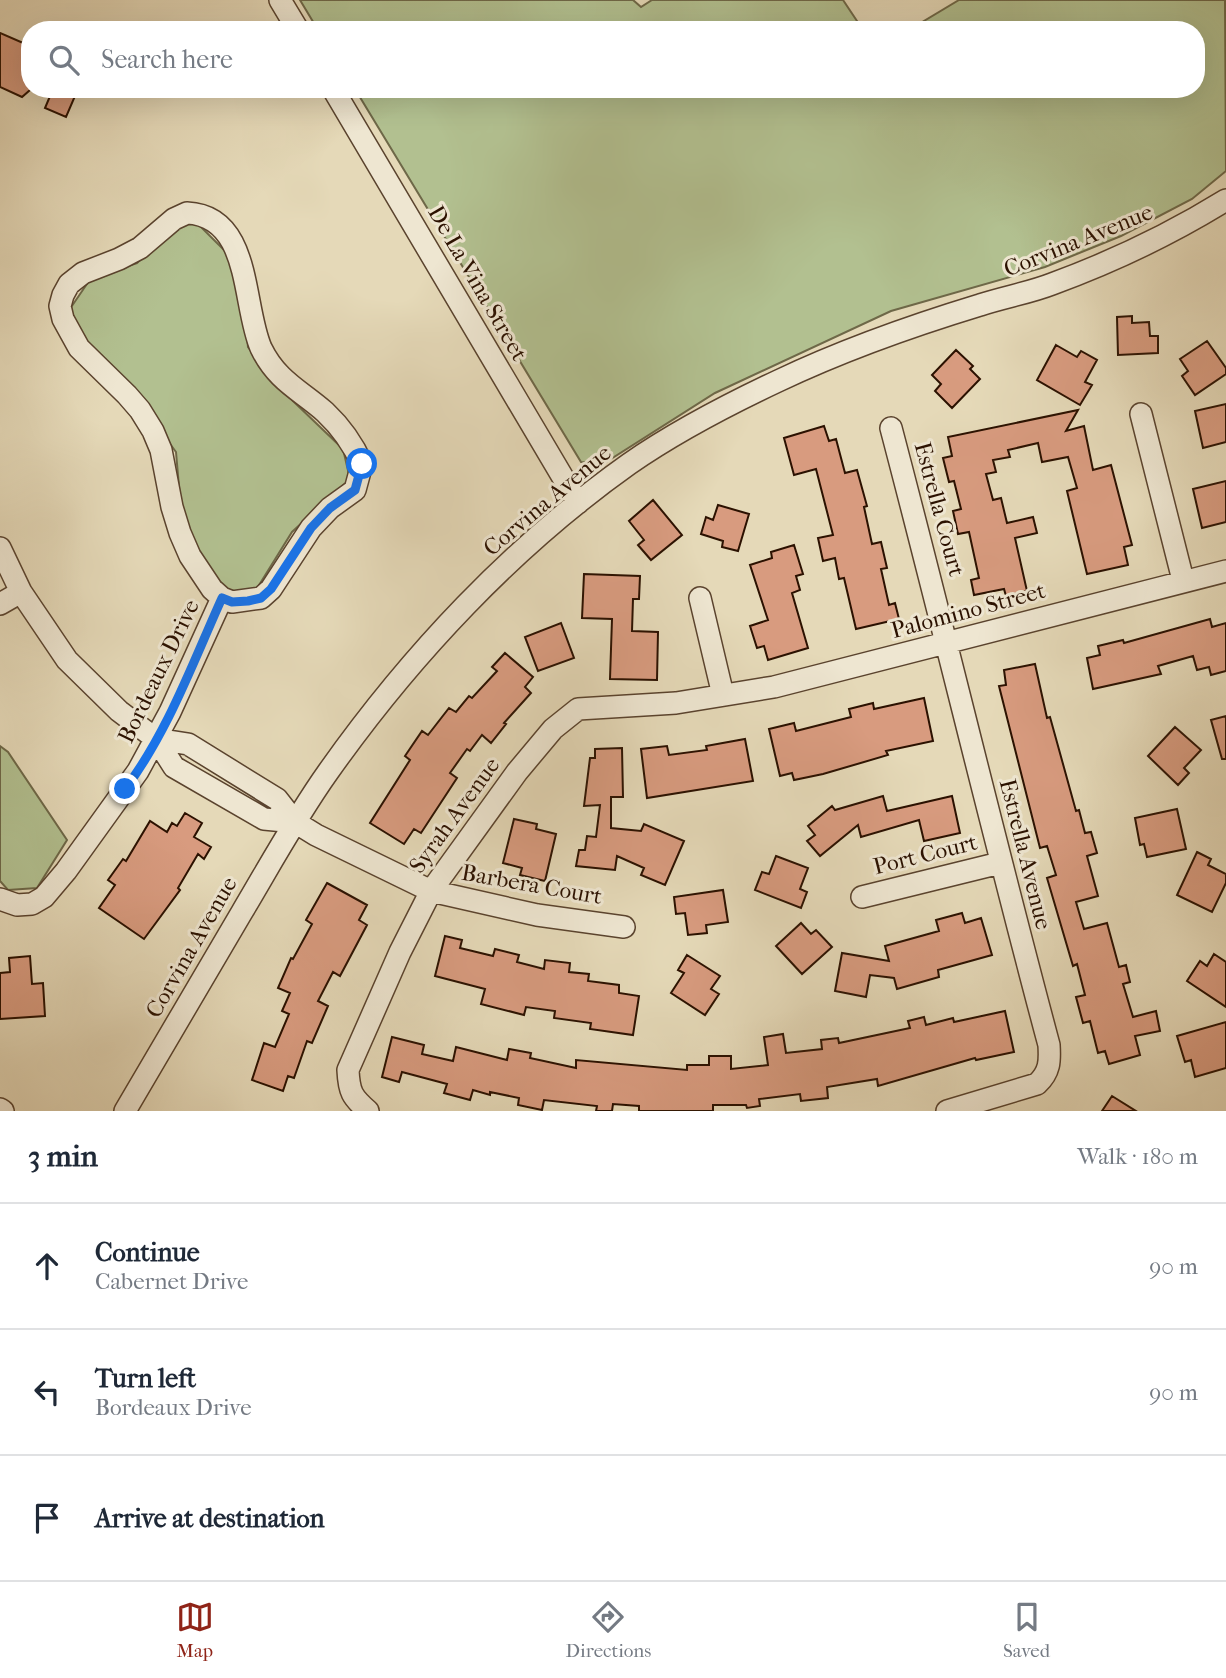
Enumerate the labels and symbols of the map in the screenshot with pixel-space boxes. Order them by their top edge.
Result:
street label: Corvina Avenue [1000,198,1157,283]
street label: De La Vina Street [422,201,533,366]
street label: Corvina Avenue [478,439,617,562]
street label: Estrella Court [909,439,970,579]
route start [346,448,377,479]
street label: Palomino Street [888,577,1048,644]
street label: Bordeaux Drive [112,595,205,747]
street label: Syrah Avenue [403,752,505,878]
route end [109,773,140,804]
street label: Estrella Avenue [994,776,1057,932]
street label: Port Court [870,829,980,880]
street label: Barbera Court [460,859,604,910]
street label: Corvina Avenue [140,872,243,1023]

